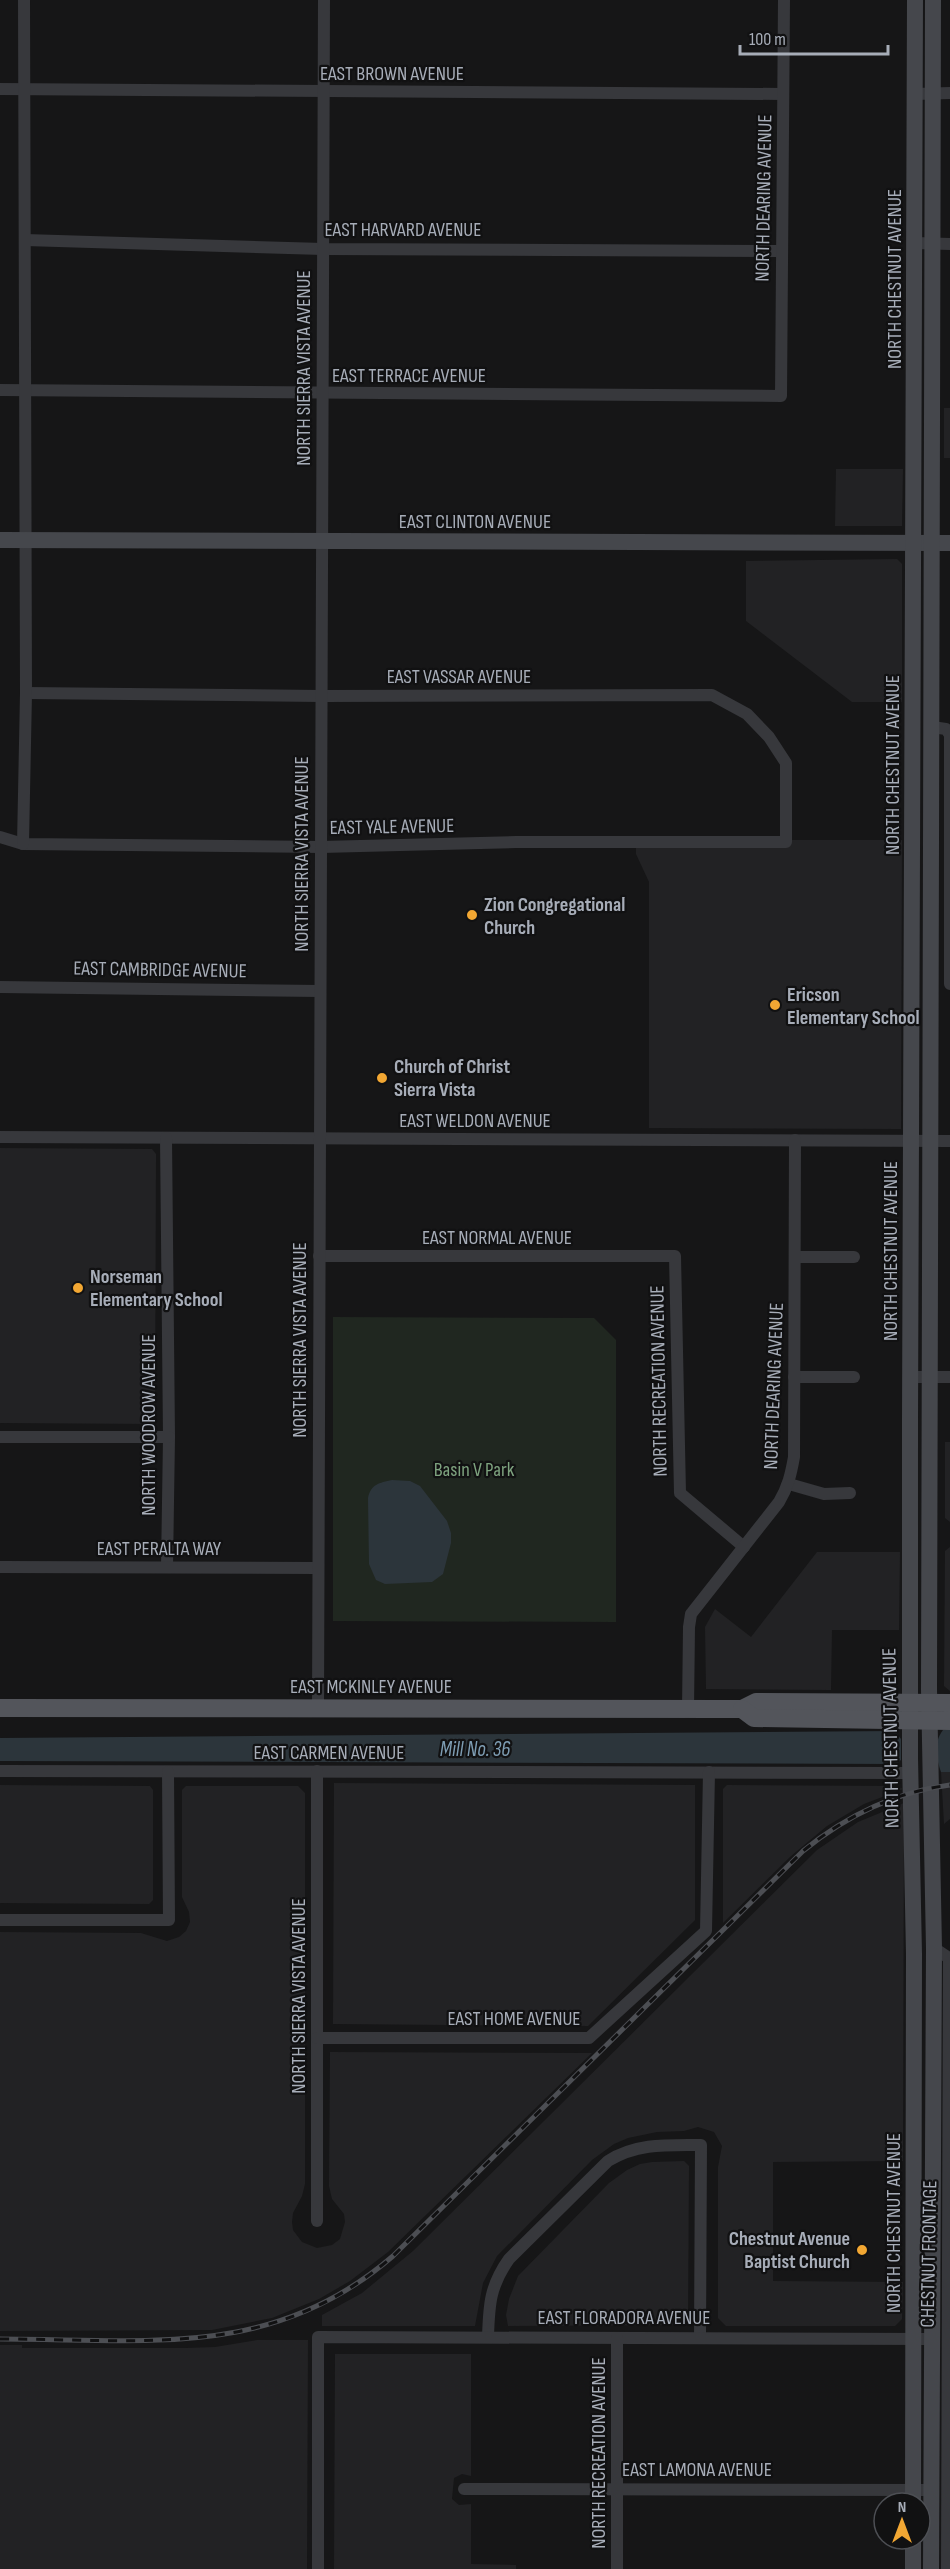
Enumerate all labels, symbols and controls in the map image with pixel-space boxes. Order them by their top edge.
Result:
scale bar [740,18,888,56]
text: 100 m [749,29,786,50]
street label: EAST BROWN AVENUE [320,62,464,86]
street label: NORTH DEARING AVENUE [751,114,777,282]
street label: NORTH CHESTNUT AVENUE [883,189,907,369]
street label: EAST HARVARD AVENUE [325,218,482,242]
street label: NORTH SIERRA VISTA AVENUE [292,270,316,466]
street label: EAST TERRACE AVENUE [332,364,486,388]
street label: EAST CLINTON AVENUE [399,510,551,534]
street label: EAST VASSAR AVENUE [387,665,531,689]
street label: NORTH CHESTNUT AVENUE [881,675,905,855]
street label: NORTH SIERRA VISTA AVENUE [290,756,314,952]
street label: EAST YALE AVENUE [329,814,455,840]
place label: Zion Congregational Church [484,893,625,940]
marker: Zion Congregational Church [465,908,479,922]
street label: EAST CAMBRIDGE AVENUE [73,956,247,984]
place label: Ericson Elementary School [787,983,920,1030]
marker: Ericson Elementary School [768,998,782,1012]
place label: Church of Christ Sierra Vista [394,1055,510,1102]
marker: Church of Christ Sierra Vista [375,1071,389,1085]
street label: EAST WELDON AVENUE [399,1109,551,1133]
street label: NORTH CHESTNUT AVENUE [879,1161,903,1341]
street label: EAST NORMAL AVENUE [422,1226,572,1250]
street label: NORTH SIERRA VISTA AVENUE [288,1242,312,1438]
place label: Norseman Elementary School [90,1265,223,1312]
marker: Norseman Elementary School [71,1281,85,1295]
street label: NORTH RECREATION AVENUE [645,1285,673,1477]
street label: NORTH DEARING AVENUE [759,1302,789,1470]
street label: NORTH WOODROW AVENUE [137,1334,161,1516]
park label: Basin V Park [434,1458,515,1482]
street label: EAST PERALTA WAY [97,1537,222,1561]
street label: NORTH CHESTNUT AVENUE [877,1648,905,1828]
street label: EAST MCKINLEY AVENUE [290,1675,452,1699]
water label: Mill No. 36 [440,1737,511,1762]
street label: EAST CARMEN AVENUE [254,1741,404,1765]
street label: NORTH SIERRA VISTA AVENUE [287,1898,311,2094]
street label: EAST HOME AVENUE [447,2007,581,2031]
street label: NORTH CHESTNUT AVENUE [882,2133,906,2313]
street label: CHESTNUT FRONTAGE [916,2180,942,2328]
place label: Chestnut Avenue Baptist Church [729,2227,850,2274]
marker: Chestnut Avenue Baptist Church [855,2243,869,2257]
street label: EAST FLORADORA AVENUE [538,2306,710,2330]
street label: NORTH RECREATION AVENUE [587,2357,611,2549]
street label: EAST LAMONA AVENUE [622,2458,772,2482]
north arrow [872,2491,932,2551]
text: N [898,2498,906,2517]

